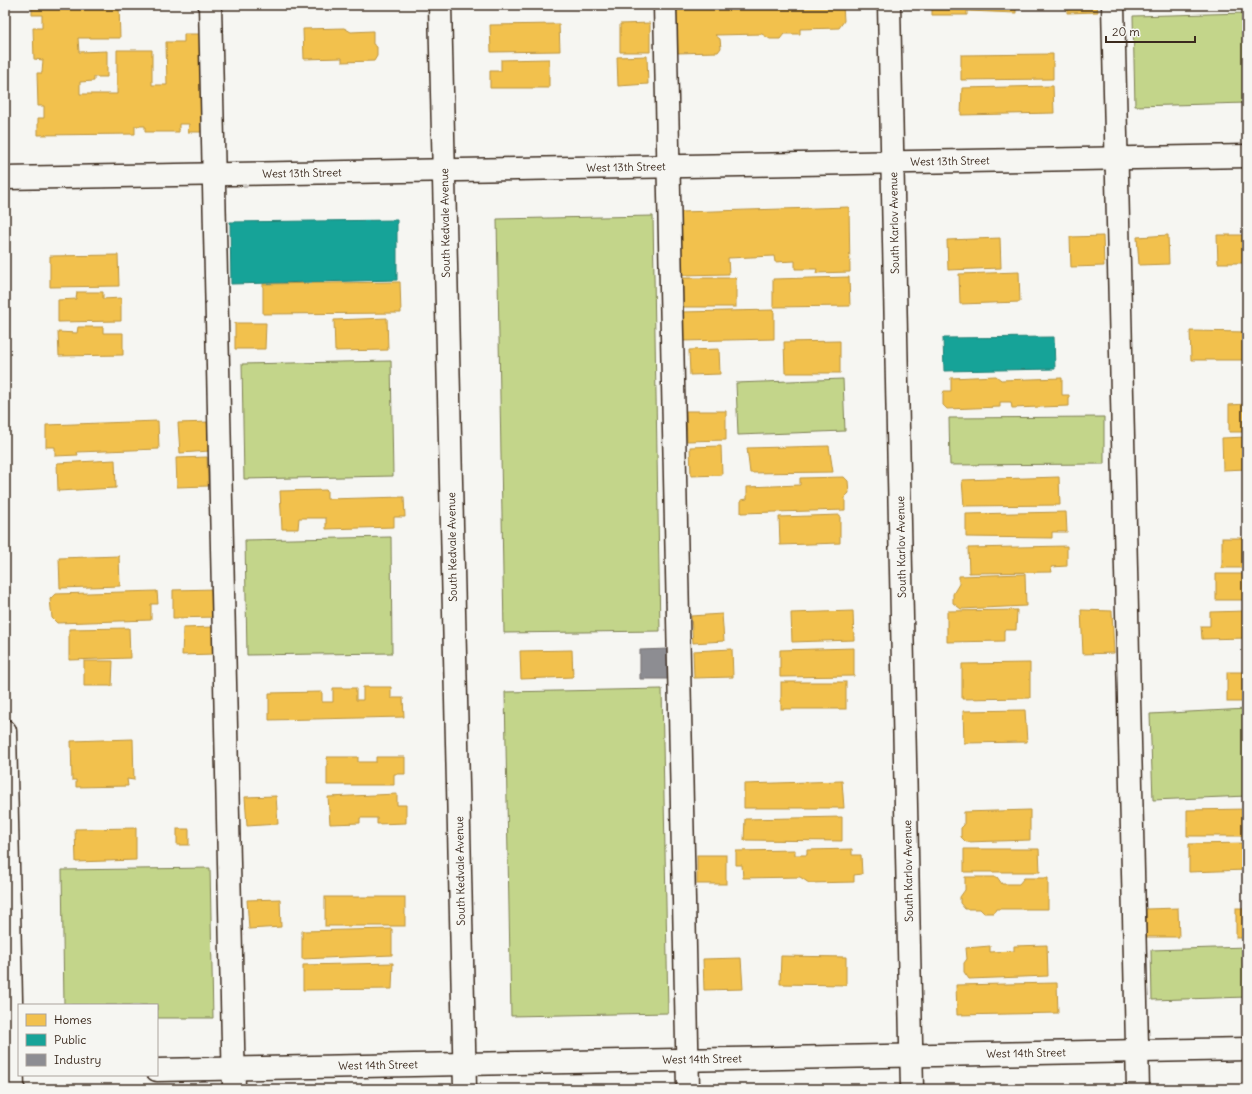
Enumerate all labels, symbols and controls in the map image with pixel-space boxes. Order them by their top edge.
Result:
scale bar [1106,18,1195,44]
text: 20 m [1112,24,1140,39]
street label: West 13th Street [910,153,990,169]
street label: West 13th Street [586,159,666,175]
street label: West 13th Street [262,165,342,181]
street label: South Kedvale Avenue [437,168,453,278]
street label: South Karlov Avenue [886,172,902,274]
street label: South Kedvale Avenue [444,492,460,602]
street label: South Karlov Avenue [893,496,909,598]
street label: South Kedvale Avenue [452,816,468,926]
street label: South Karlov Avenue [900,820,916,922]
legend [18,1004,158,1076]
text: Homes [54,1012,92,1027]
text: Public [54,1032,86,1047]
street label: West 14th Street [986,1045,1066,1061]
street label: West 14th Street [662,1051,742,1067]
text: Industry [54,1052,101,1067]
street label: West 14th Street [338,1057,418,1073]

